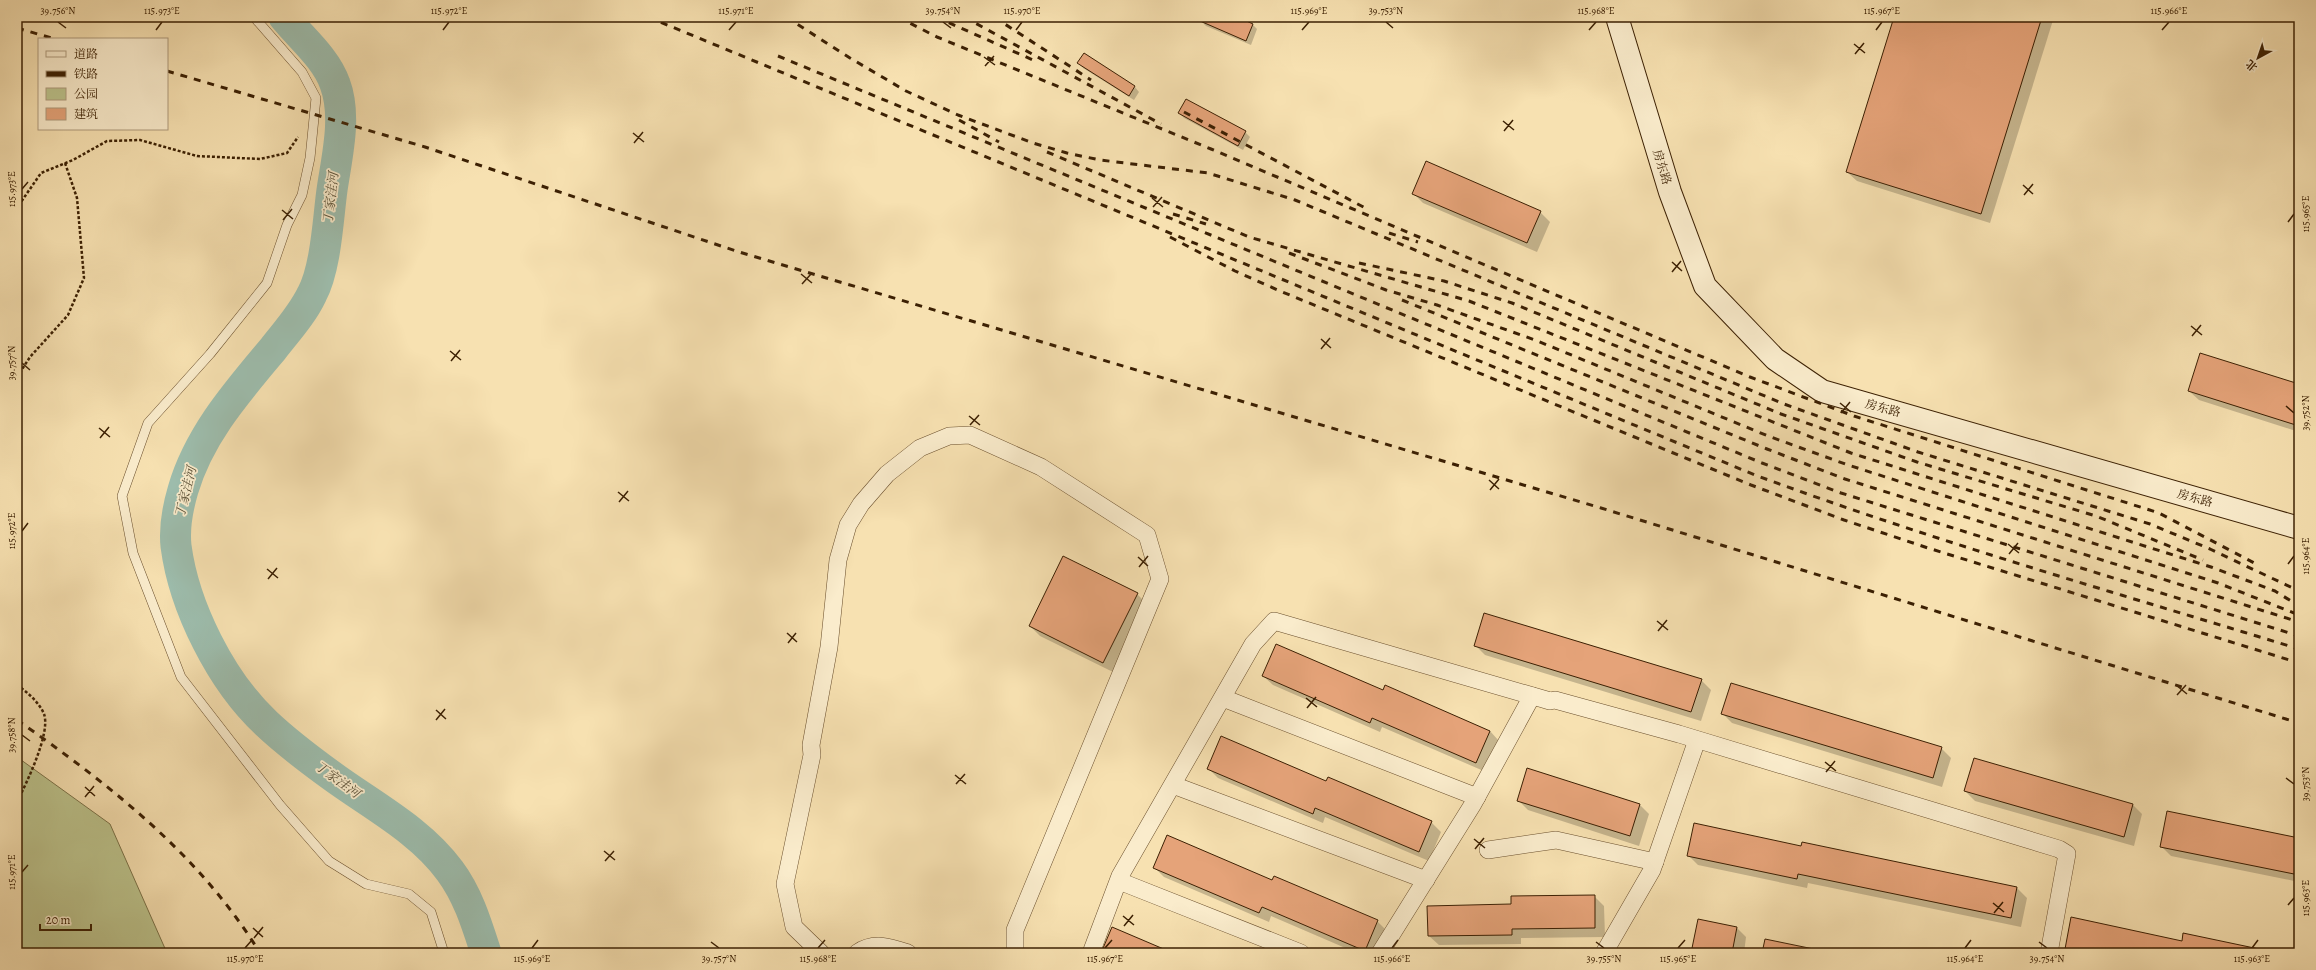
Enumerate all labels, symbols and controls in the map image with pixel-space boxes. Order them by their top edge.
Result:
text: 39.756°N [40,4,76,17]
text: 115.973°E [144,4,180,17]
text: 115.972°E [431,4,467,17]
text: 115.971°E [718,4,754,17]
text: 39.754°N [926,4,961,17]
text: 115.970°E [1003,4,1041,17]
text: 115.969°E [1291,4,1328,17]
text: 39.753°N [1369,4,1403,17]
text: 115.968°E [1577,4,1615,17]
text: 115.967°E [1864,4,1900,17]
text: 115.966°E [2151,4,2188,17]
legend [38,38,168,130]
north arrow [2238,38,2278,78]
text: 道路 [74,46,98,62]
text: 北 [2243,56,2261,75]
text: 铁路 [74,66,98,82]
text: 公园 [74,86,98,102]
text: 建筑 [74,106,98,122]
street label: 房东路 [1649,147,1675,187]
water label: 丁家洼河 [319,169,342,225]
text: 115.973°E [5,171,18,207]
text: 115.965°E [2299,196,2312,232]
text: 39.757°N [5,346,18,380]
street label: 房东路 [1863,395,1903,421]
text: 39.752°N [2299,395,2312,431]
water label: 丁家洼河 [171,463,201,519]
street label: 房东路 [2175,485,2215,511]
text: 115.972°E [5,513,18,549]
text: 115.964°E [2299,538,2312,574]
text: 39.758°N [5,717,18,753]
water label: 丁家洼河 [312,757,365,803]
text: 39.753°N [2299,767,2312,801]
text: 115.971°E [5,854,18,890]
text: 115.963°E [2299,880,2312,916]
scale bar [40,906,91,932]
text: 20 m [46,912,70,928]
text: 115.970°E [226,952,264,965]
text: 115.969°E [514,952,551,965]
text: 39.757°N [702,952,736,965]
text: 115.968°E [799,952,837,965]
text: 115.967°E [1087,952,1123,965]
text: 115.966°E [1374,952,1411,965]
text: 39.755°N [1587,952,1621,965]
text: 115.965°E [1660,952,1696,965]
text: 115.964°E [1947,952,1983,965]
text: 39.754°N [2030,952,2065,965]
text: 115.963°E [2234,952,2270,965]

